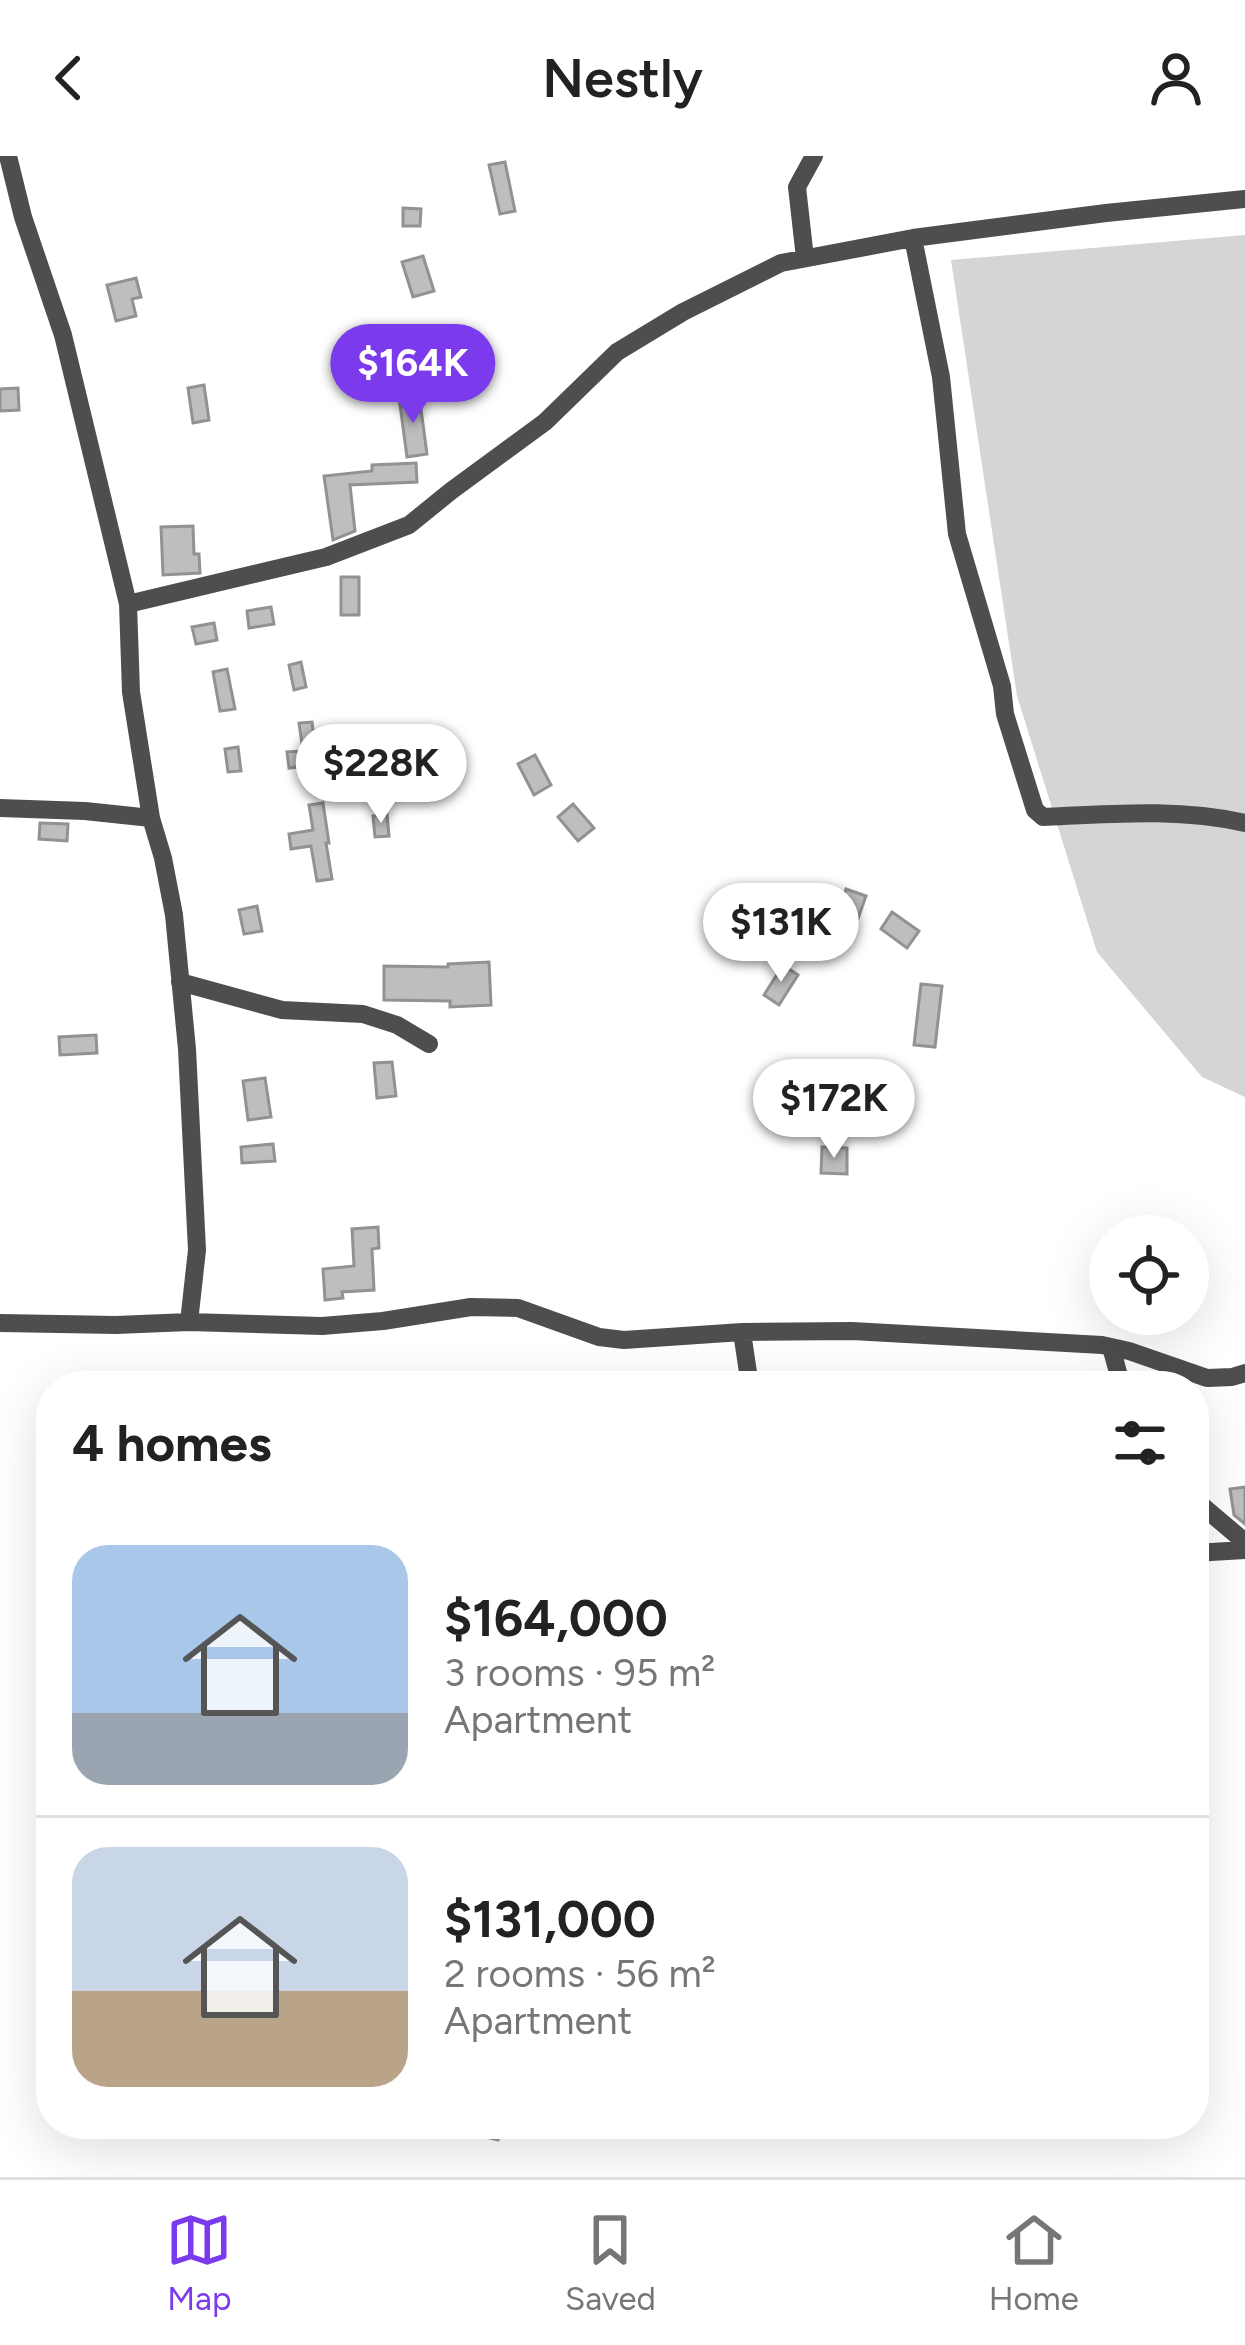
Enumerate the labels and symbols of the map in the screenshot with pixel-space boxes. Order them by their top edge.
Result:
pin: $164K [329,324,497,426]
pin: $228K [297,724,465,826]
pin: $131K [697,883,865,985]
pin: $172K [750,1059,918,1161]

